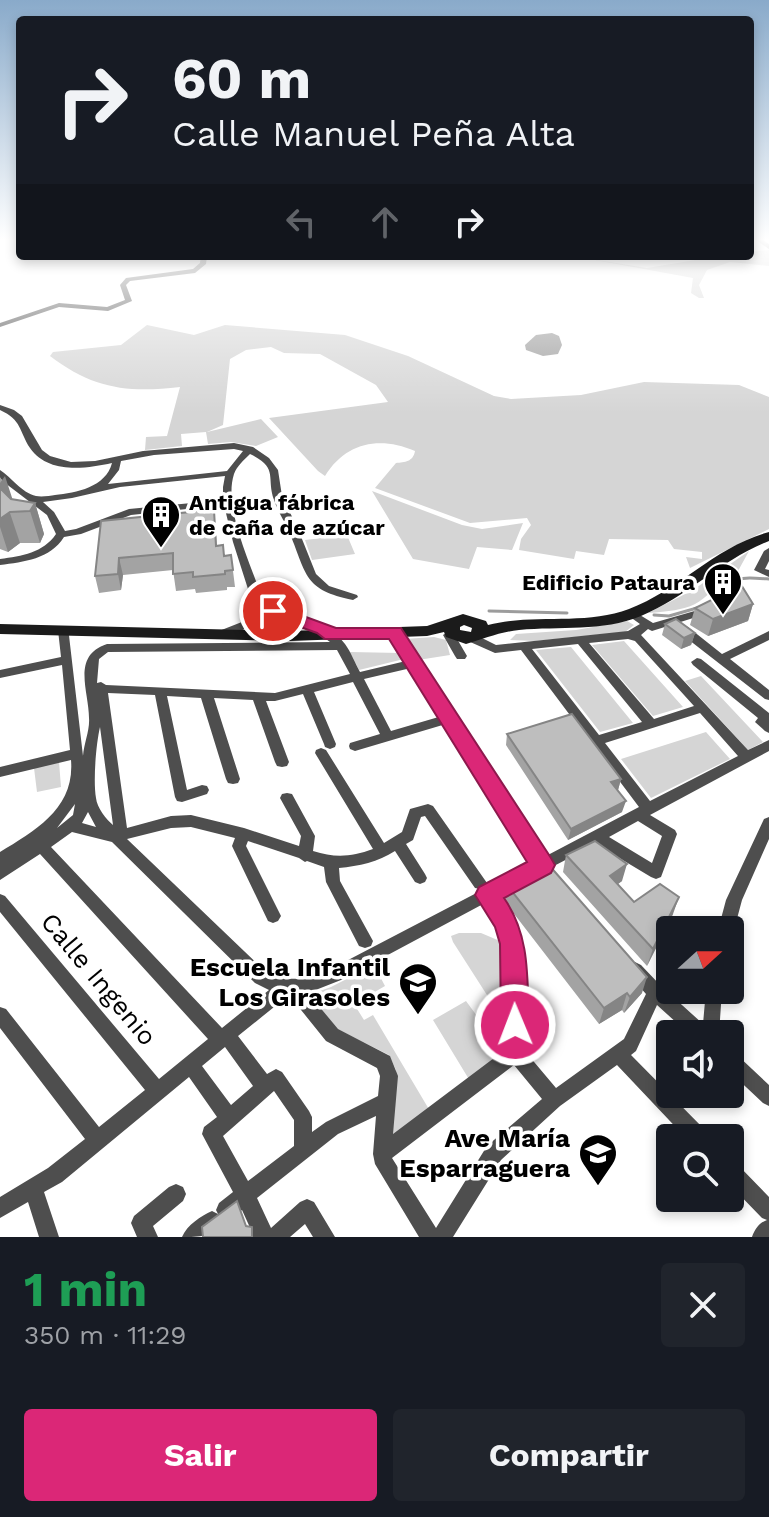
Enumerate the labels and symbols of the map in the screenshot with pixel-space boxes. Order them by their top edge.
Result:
place label: Antigua fábrica de caña de azúcar [189,490,385,540]
building icon: Antigua fábrica de caña de azúcar [140,494,182,549]
building icon: Edificio Pataura [702,561,744,616]
place label: Edificio Pataura [522,570,695,595]
pin [239,577,307,645]
street label: Calle Ingenio [35,907,163,1051]
north arrow [656,916,744,1004]
place label: Escuela Infantil Los Girasoles [190,952,390,1012]
school or university icon: Escuela Infantil Los Girasoles [397,961,439,1016]
position arrow [473,983,557,1067]
place label: Ave María Esparraguera [399,1123,570,1183]
school or university icon: Ave María Esparraguera [577,1132,619,1187]

